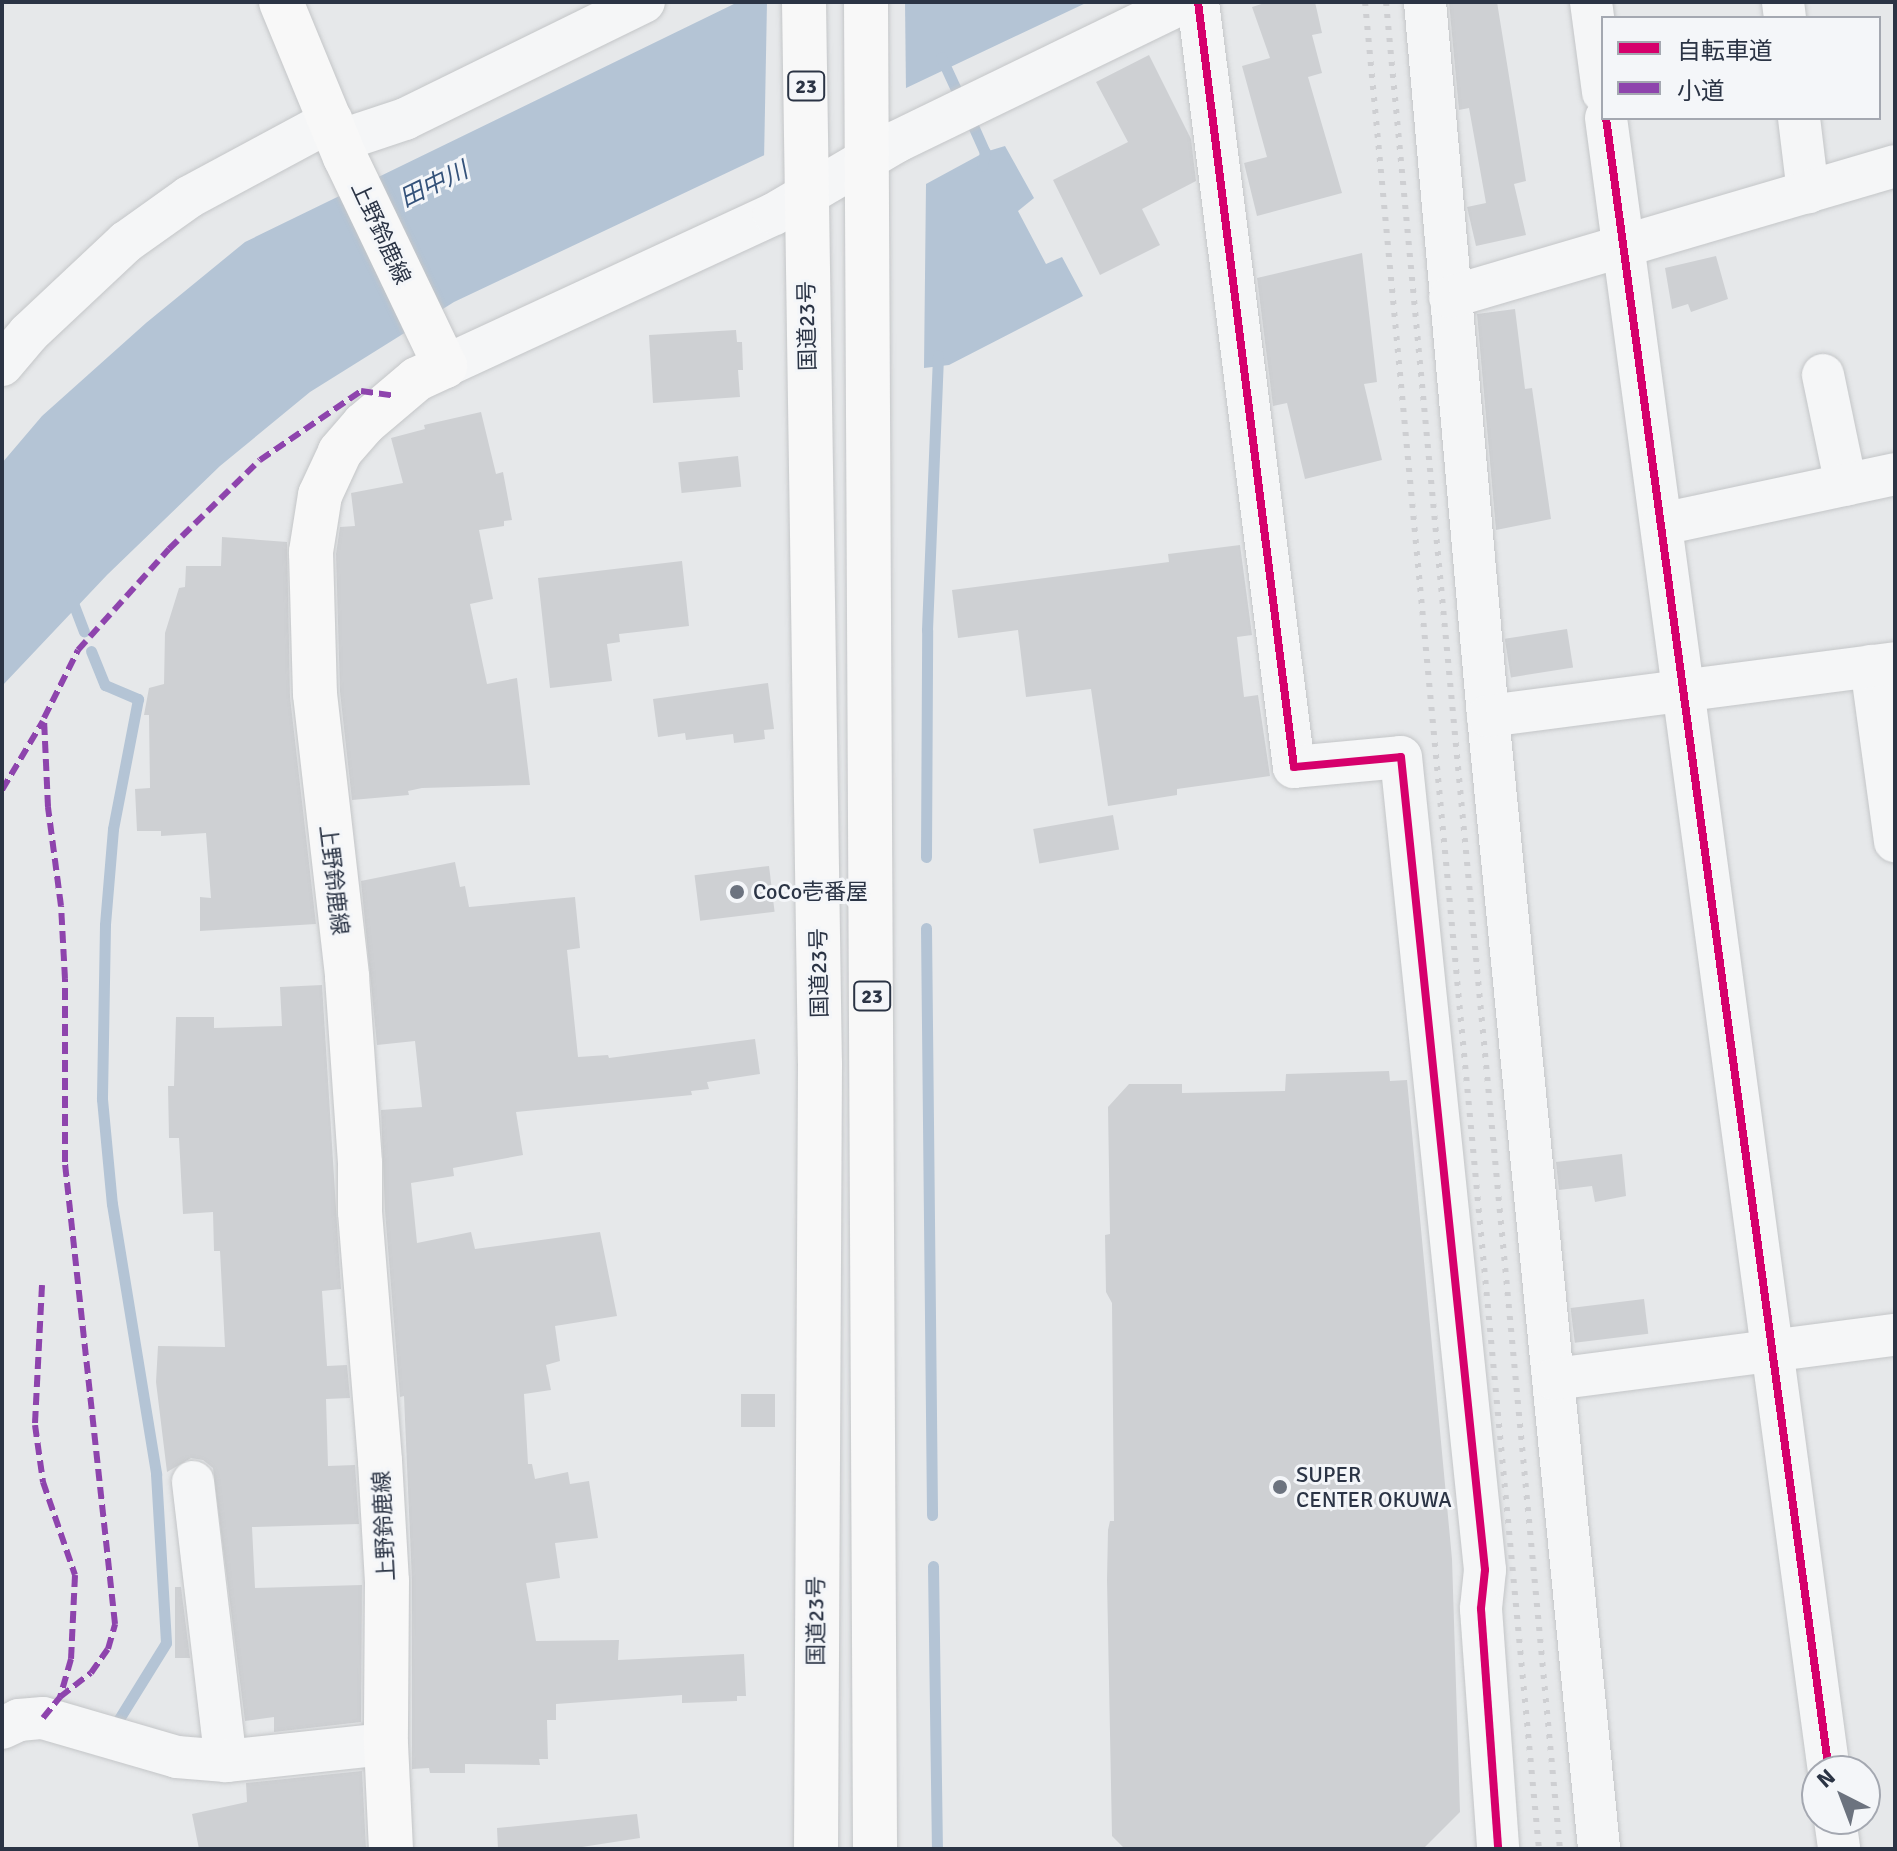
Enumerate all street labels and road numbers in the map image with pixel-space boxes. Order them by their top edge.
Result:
road number: 23 [786,70,826,102]
street label: 上野鈴鹿線 [346,178,416,288]
street label: 国道23号 [793,281,821,371]
street label: 上野鈴鹿線 [314,824,354,936]
street label: 国道23号 [805,928,833,1018]
road number: 23 [852,980,892,1012]
street label: 上野鈴鹿線 [368,1470,400,1582]
street label: 国道23号 [803,1576,829,1666]

